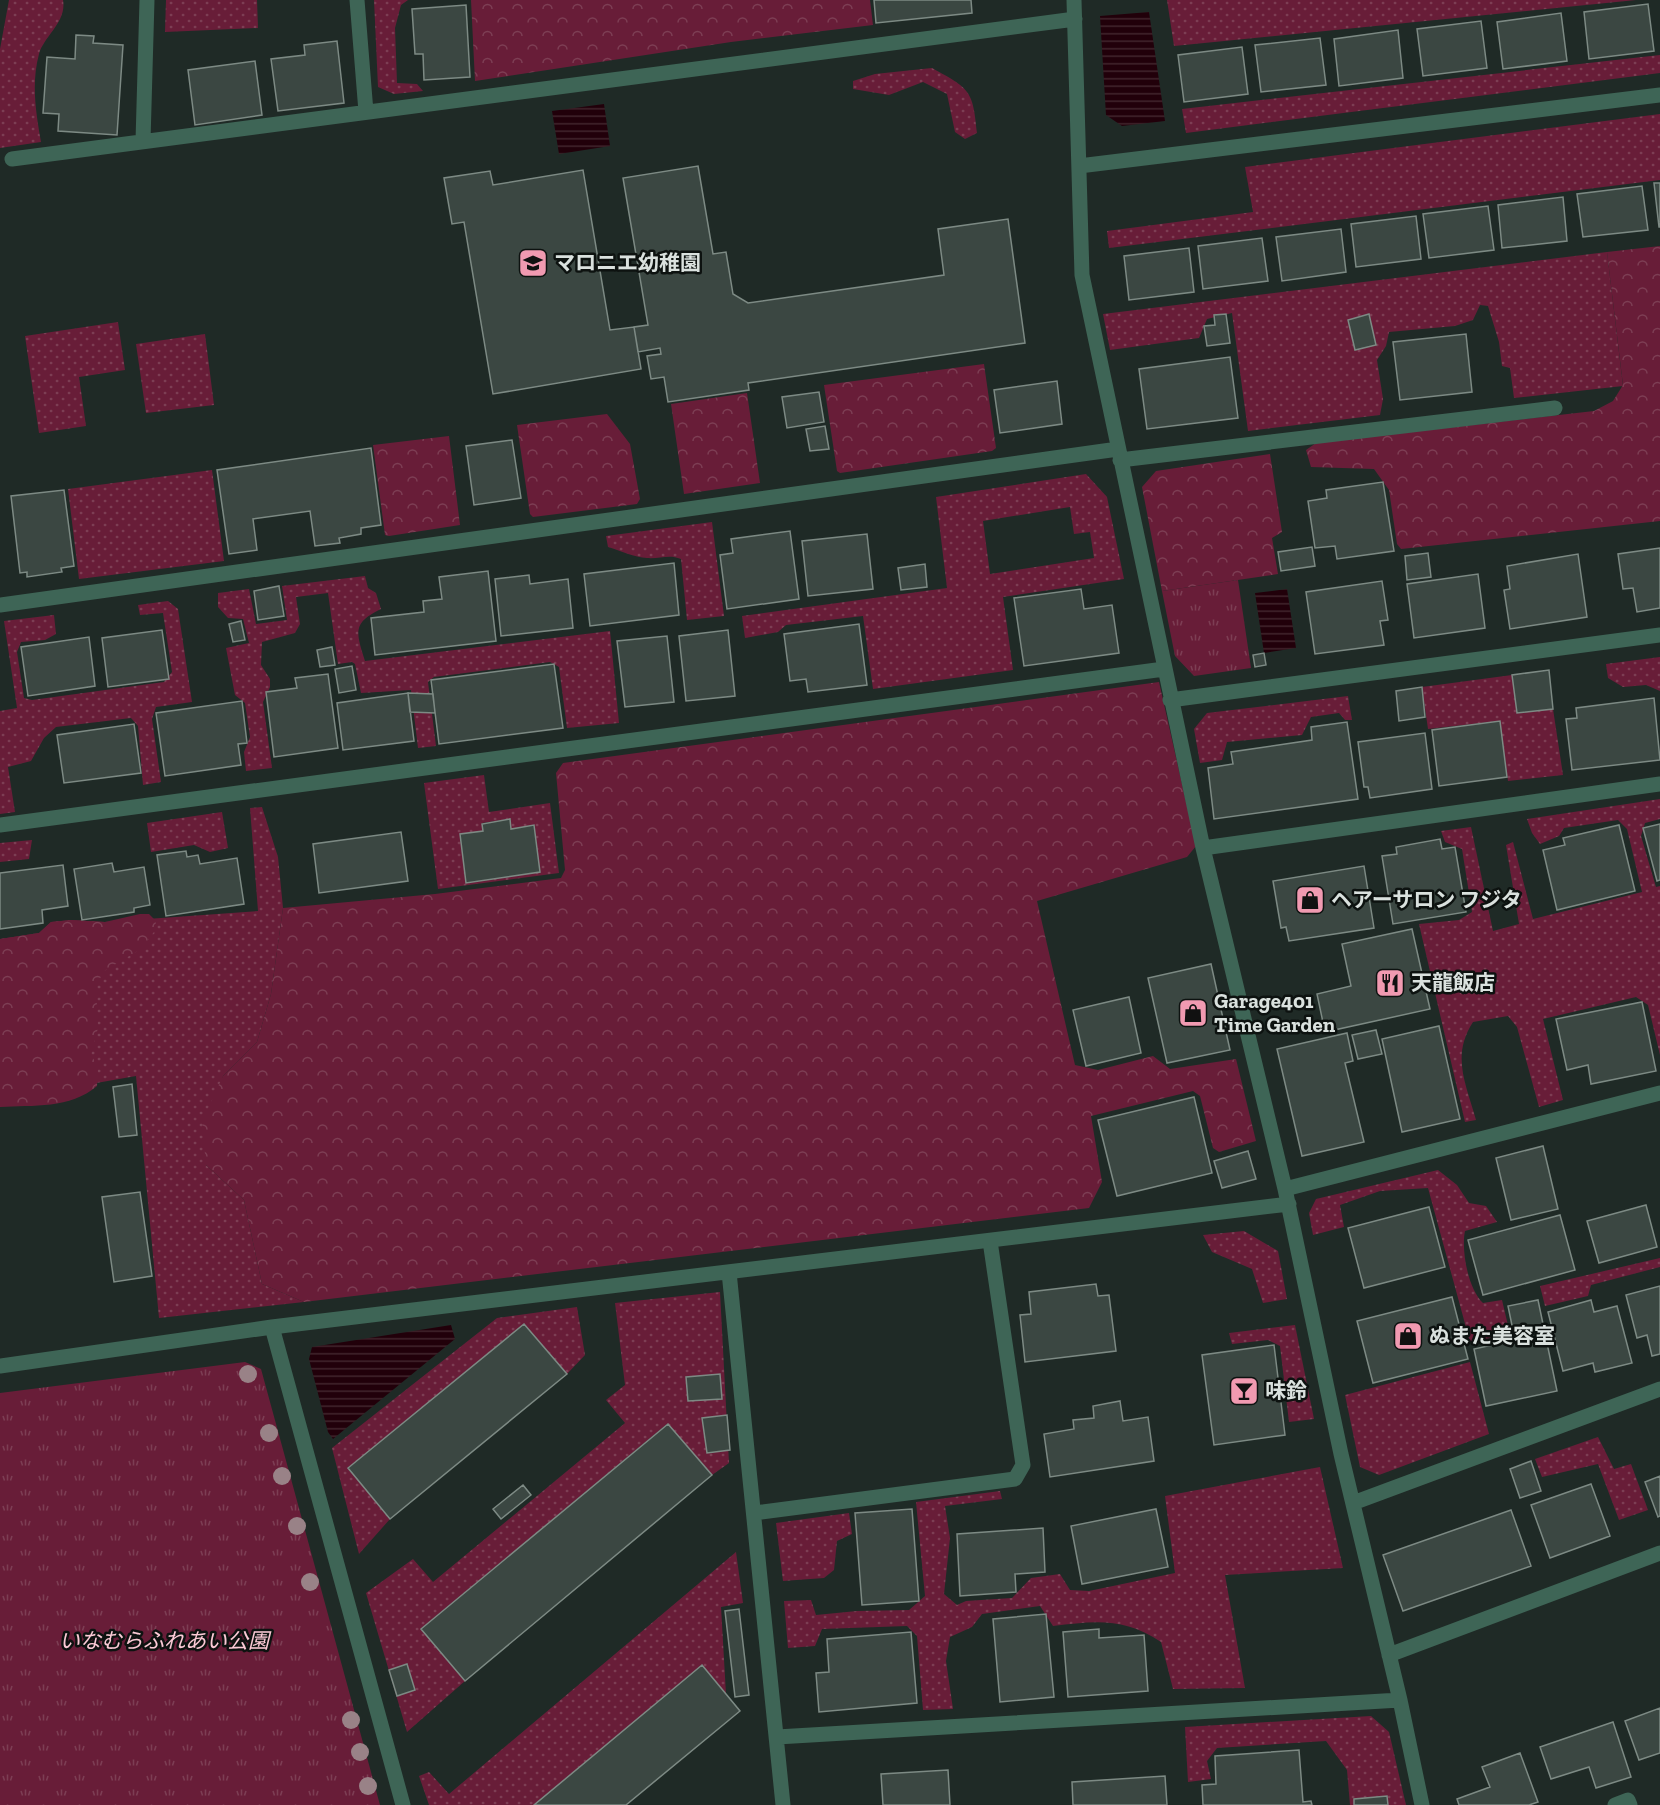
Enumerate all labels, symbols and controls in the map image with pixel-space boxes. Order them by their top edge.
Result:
school or university icon: マロニエ幼稚園 [517,247,549,279]
place label: マロニエ幼稚園 [554,250,701,275]
shop icon: ヘアーサロン フジタ [1294,884,1326,916]
place label: ヘアーサロン フジタ [1331,887,1522,912]
restaurant icon: 天龍飯店 [1374,967,1406,999]
place label: 天龍飯店 [1411,970,1495,995]
place label: Garage401 Time Garden [1214,988,1336,1037]
shop icon: Garage401 Time Garden [1177,997,1209,1029]
shop icon: ぬまた美容室 [1392,1320,1424,1352]
place label: ぬまた美容室 [1429,1323,1555,1348]
bar icon: 味鈴 [1228,1375,1260,1407]
place label: 味鈴 [1265,1378,1307,1403]
park label: いなむらふれあい公園 [59,1628,272,1653]

